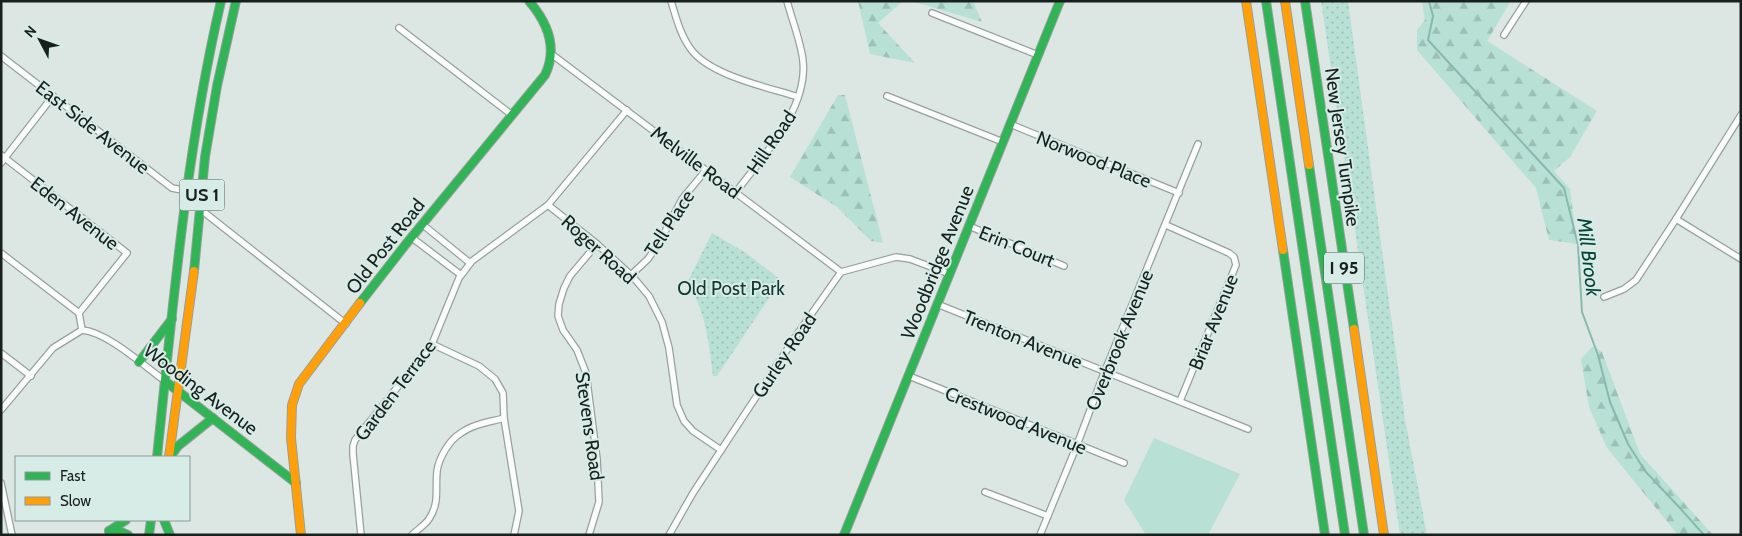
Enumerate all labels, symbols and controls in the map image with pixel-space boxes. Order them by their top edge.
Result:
north arrow [15,15,65,65]
text: N [20,22,40,41]
street label: New Jersey Turnpike [1320,66,1365,228]
street label: East Side Avenue [31,76,154,179]
street label: Hill Road [742,106,801,178]
street label: Melville Road [646,121,745,204]
street label: Norwood Place [1033,126,1155,193]
street label: Eden Avenue [26,172,124,255]
road number: US 1 [180,180,224,210]
street label: Woodbridge Avenue [896,182,979,342]
street label: Tell Place [640,186,699,261]
street label: Old Post Road [341,194,430,299]
street label: Roger Road [557,210,641,289]
water label: Mill Brook [1572,215,1606,299]
street label: Erin Court [976,221,1059,272]
road number: I 95 [1324,252,1364,284]
street label: Overbrook Avenue [1081,266,1158,414]
street label: Briar Avenue [1184,271,1243,373]
park label: Old Post Park [677,277,785,300]
street label: Trenton Avenue [960,305,1086,374]
street label: Gurley Road [748,308,821,402]
street label: Garden Terrace [350,335,441,445]
street label: Wooding Avenue [139,339,263,440]
street label: Stevens Road [570,370,609,482]
street label: Crestwood Avenue [942,382,1090,460]
legend [15,456,190,521]
text: Fast [60,467,85,485]
text: Slow [60,492,91,510]

